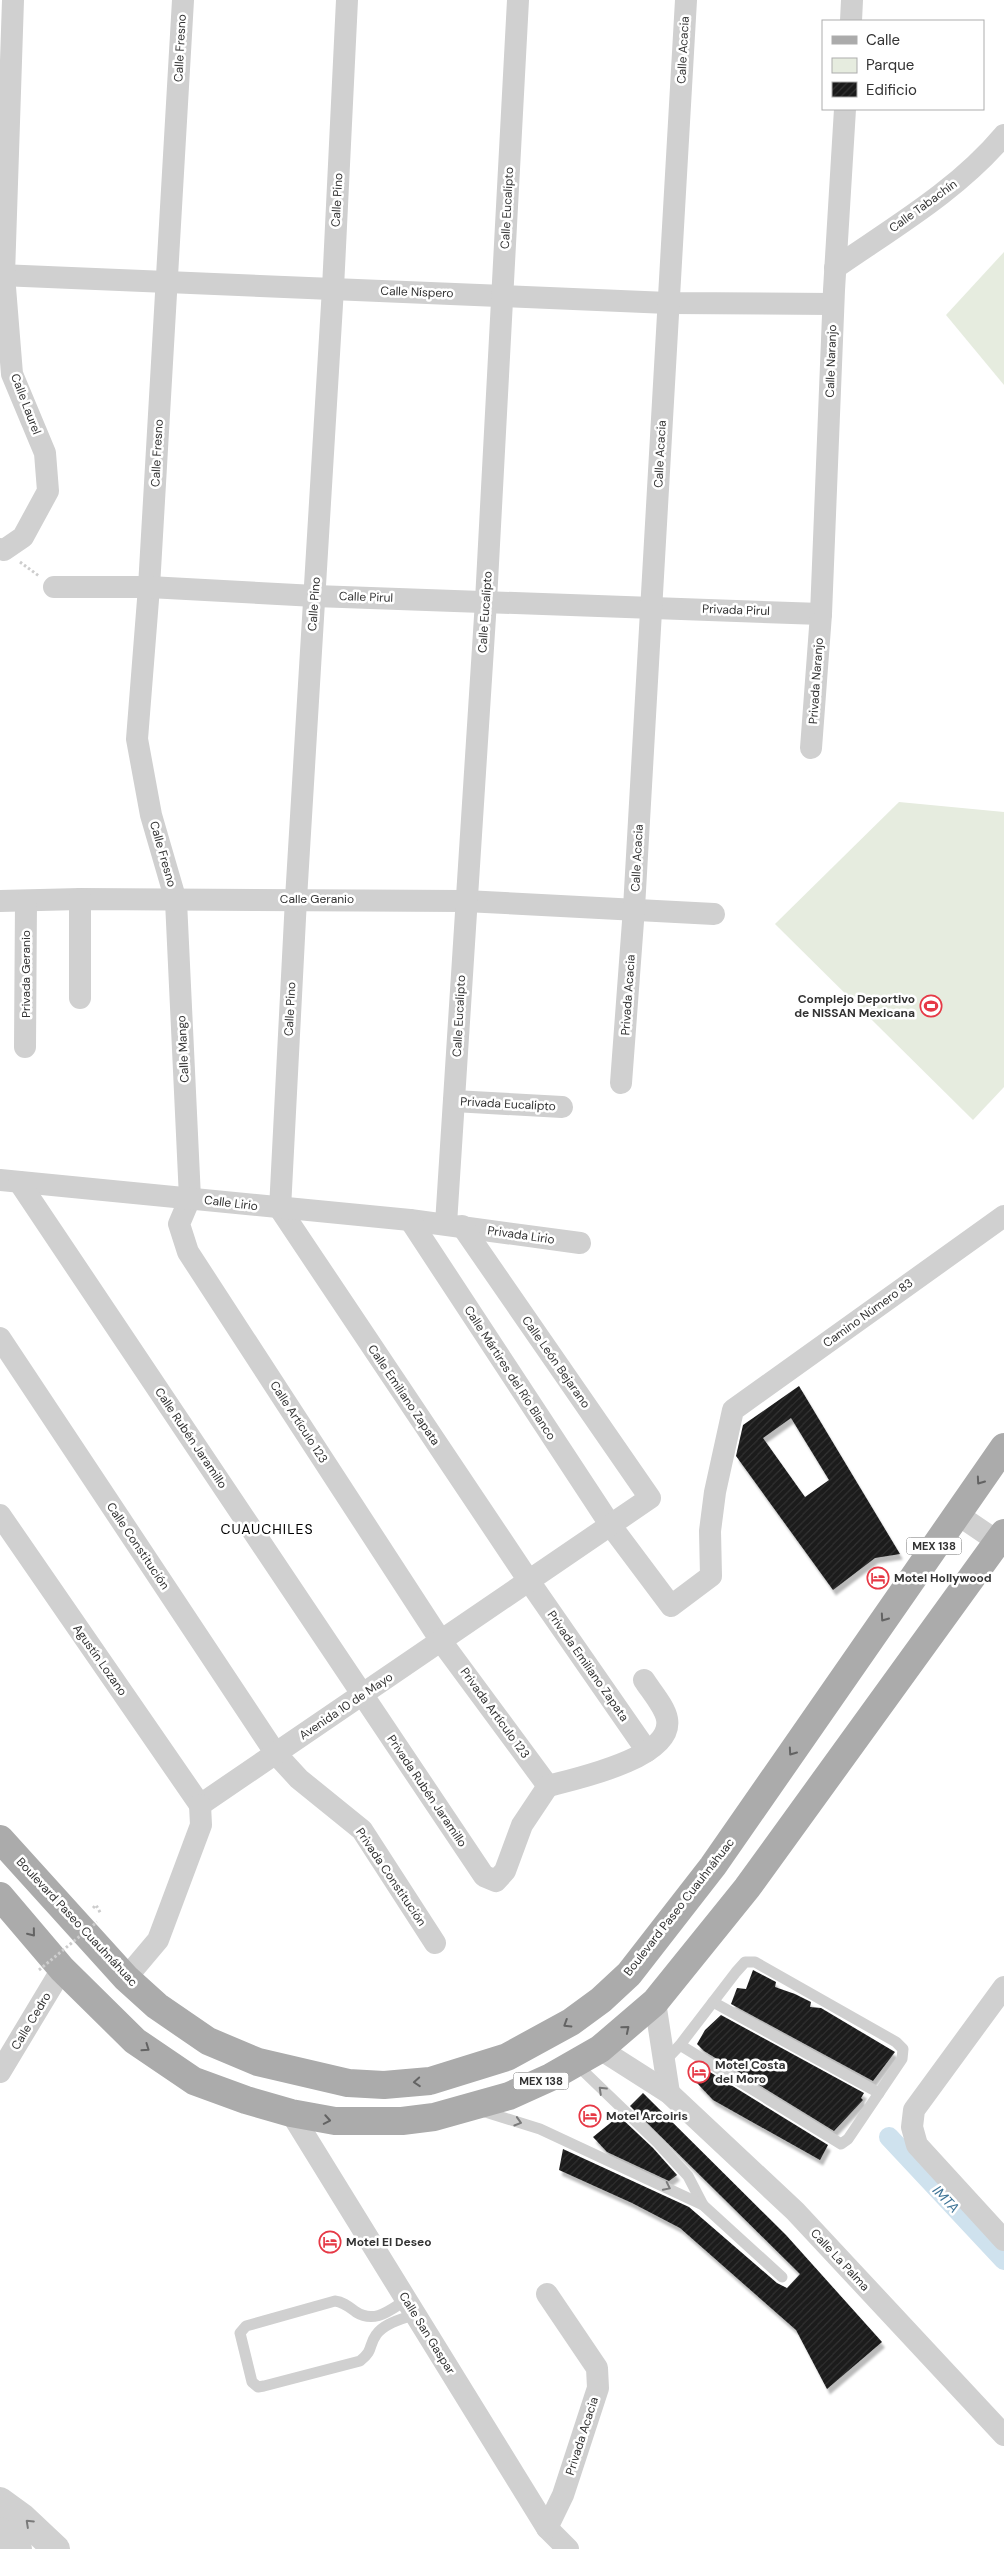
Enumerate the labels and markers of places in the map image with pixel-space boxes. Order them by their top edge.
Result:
place label: Complejo Deportivo de NISSAN Mexicana [794,991,915,1021]
sports icon: Complejo Deportivo de NISSAN Mexicana [919,994,943,1018]
hotel icon: Motel Hollywood [866,1566,890,1590]
place label: Motel Hollywood [894,1570,992,1586]
place label: Motel Costa del Moro [715,2057,786,2087]
hotel icon: Motel Costa del Moro [687,2060,711,2084]
hotel icon: Motel Arcoiris [578,2104,602,2128]
place label: Motel Arcoiris [606,2108,688,2124]
hotel icon: Motel El Deseo [318,2230,342,2254]
place label: Motel El Deseo [346,2234,432,2250]

